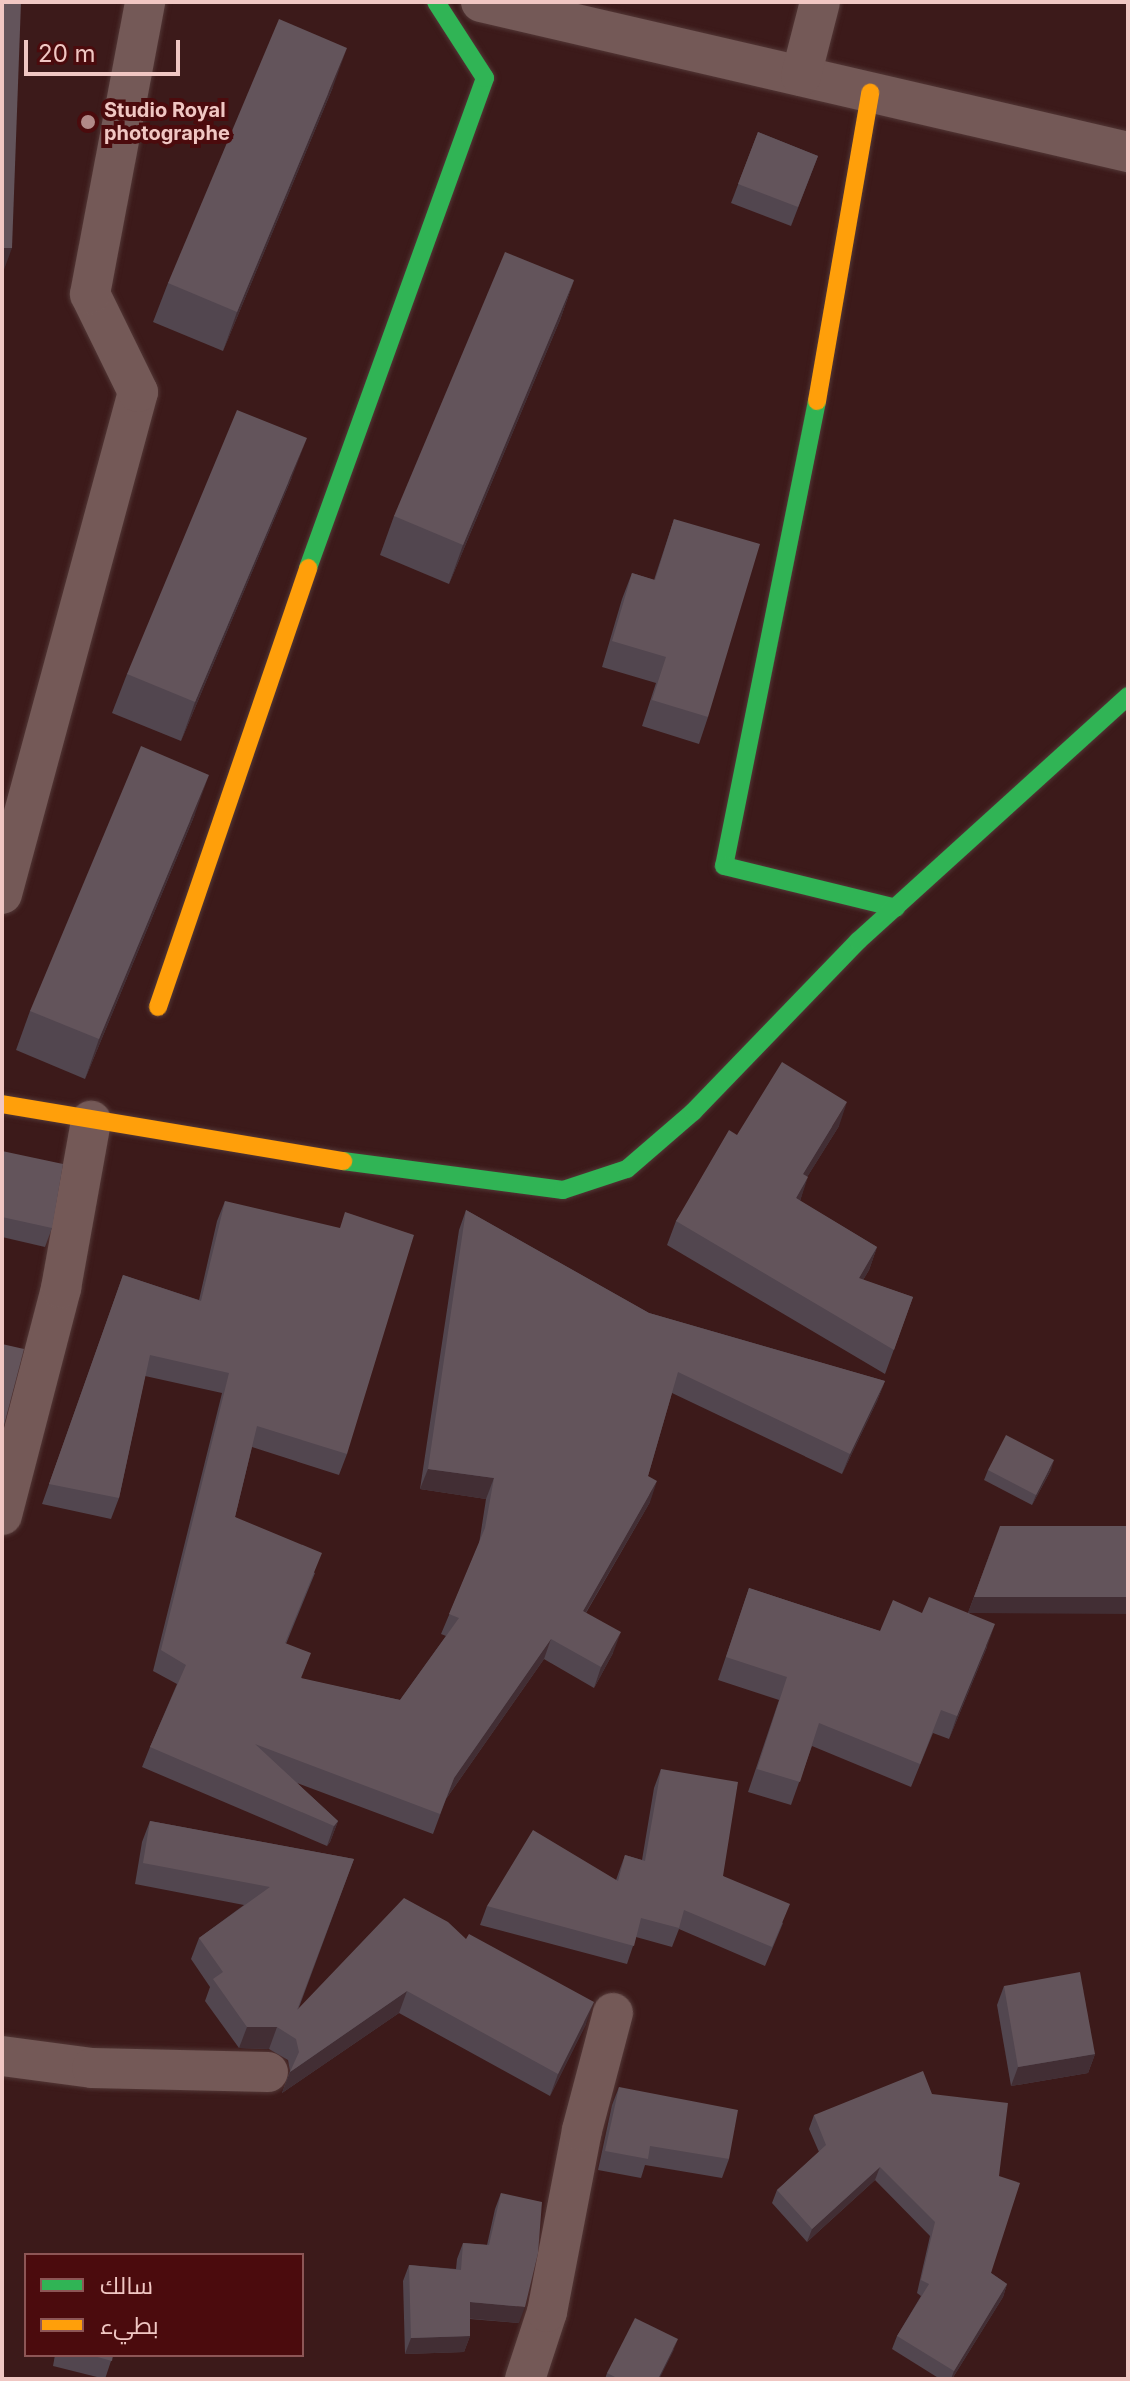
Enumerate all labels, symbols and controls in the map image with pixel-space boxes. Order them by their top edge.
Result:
scale bar [28,24,184,74]
text: 20 m [38,39,96,68]
place label: Studio Royal photographe [104,98,230,145]
marker: Studio Royal photographe [79,113,97,131]
legend [24,2253,304,2357]
text: سالك [100,2271,153,2300]
text: بطيء [100,2311,159,2340]

